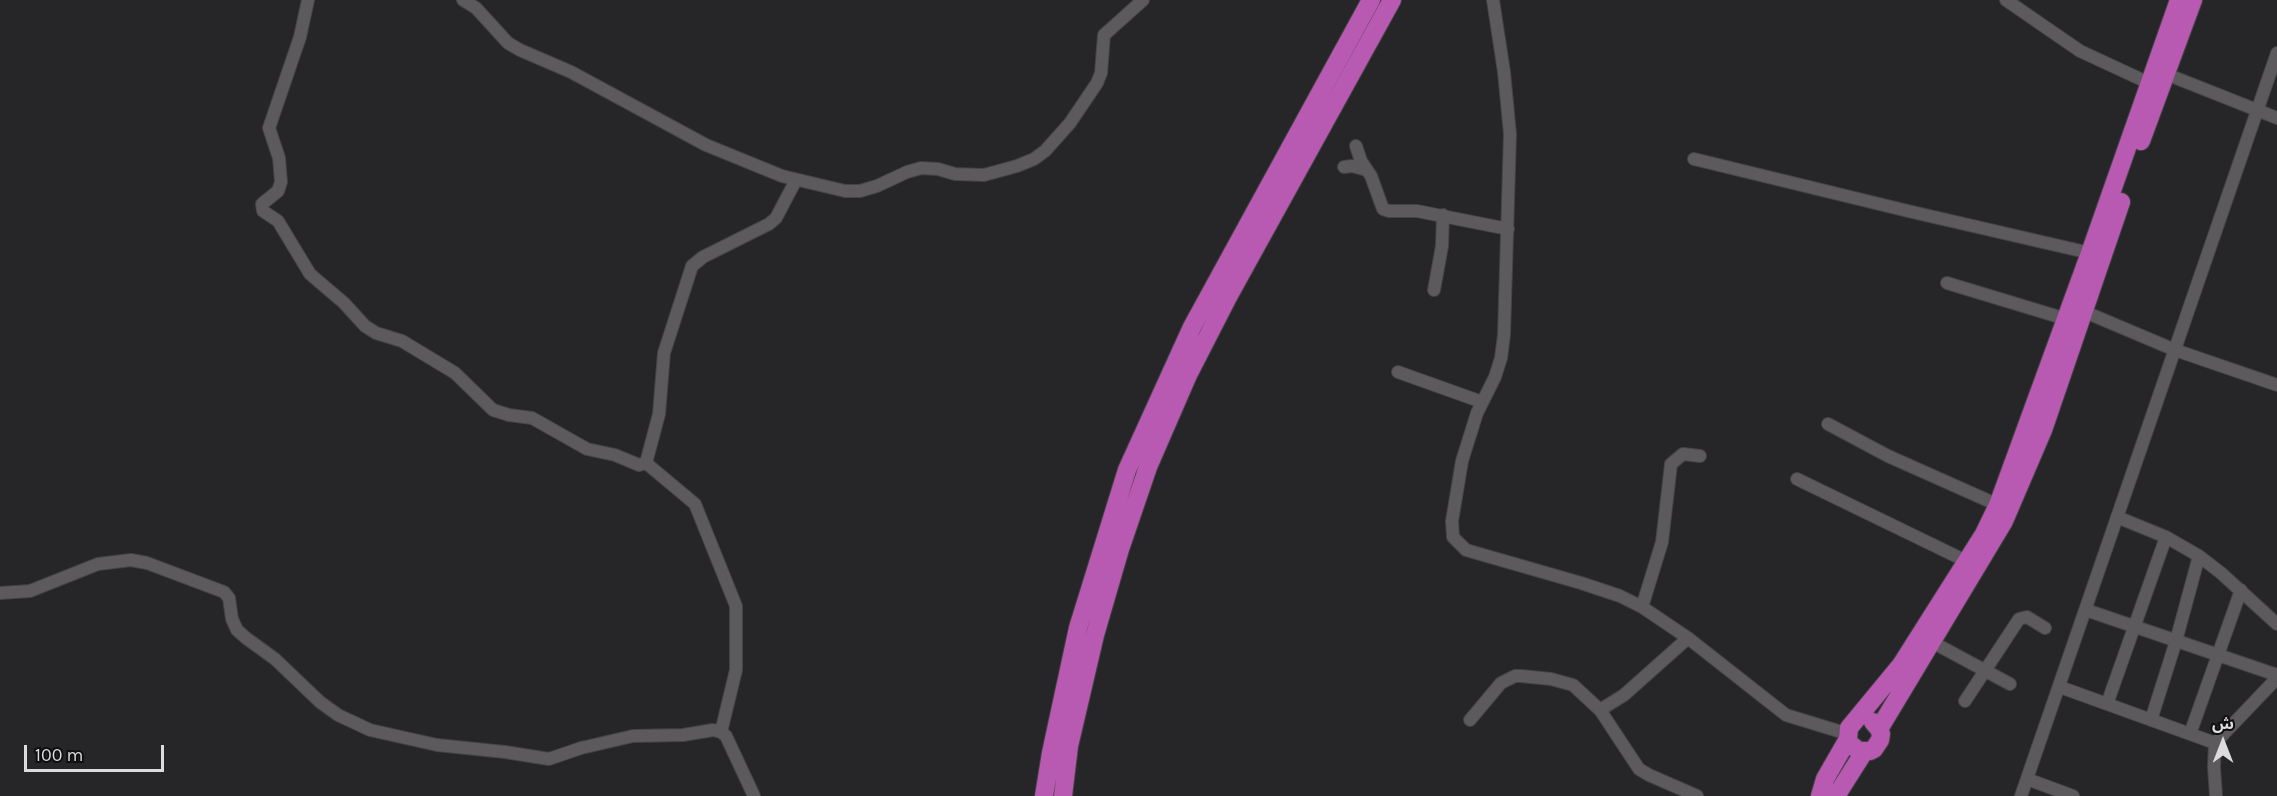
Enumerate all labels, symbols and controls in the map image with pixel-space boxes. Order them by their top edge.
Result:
north arrow [2193,712,2253,772]
text: ش [2212,714,2234,733]
scale bar [27,733,166,771]
text: 100 m [35,744,83,766]

